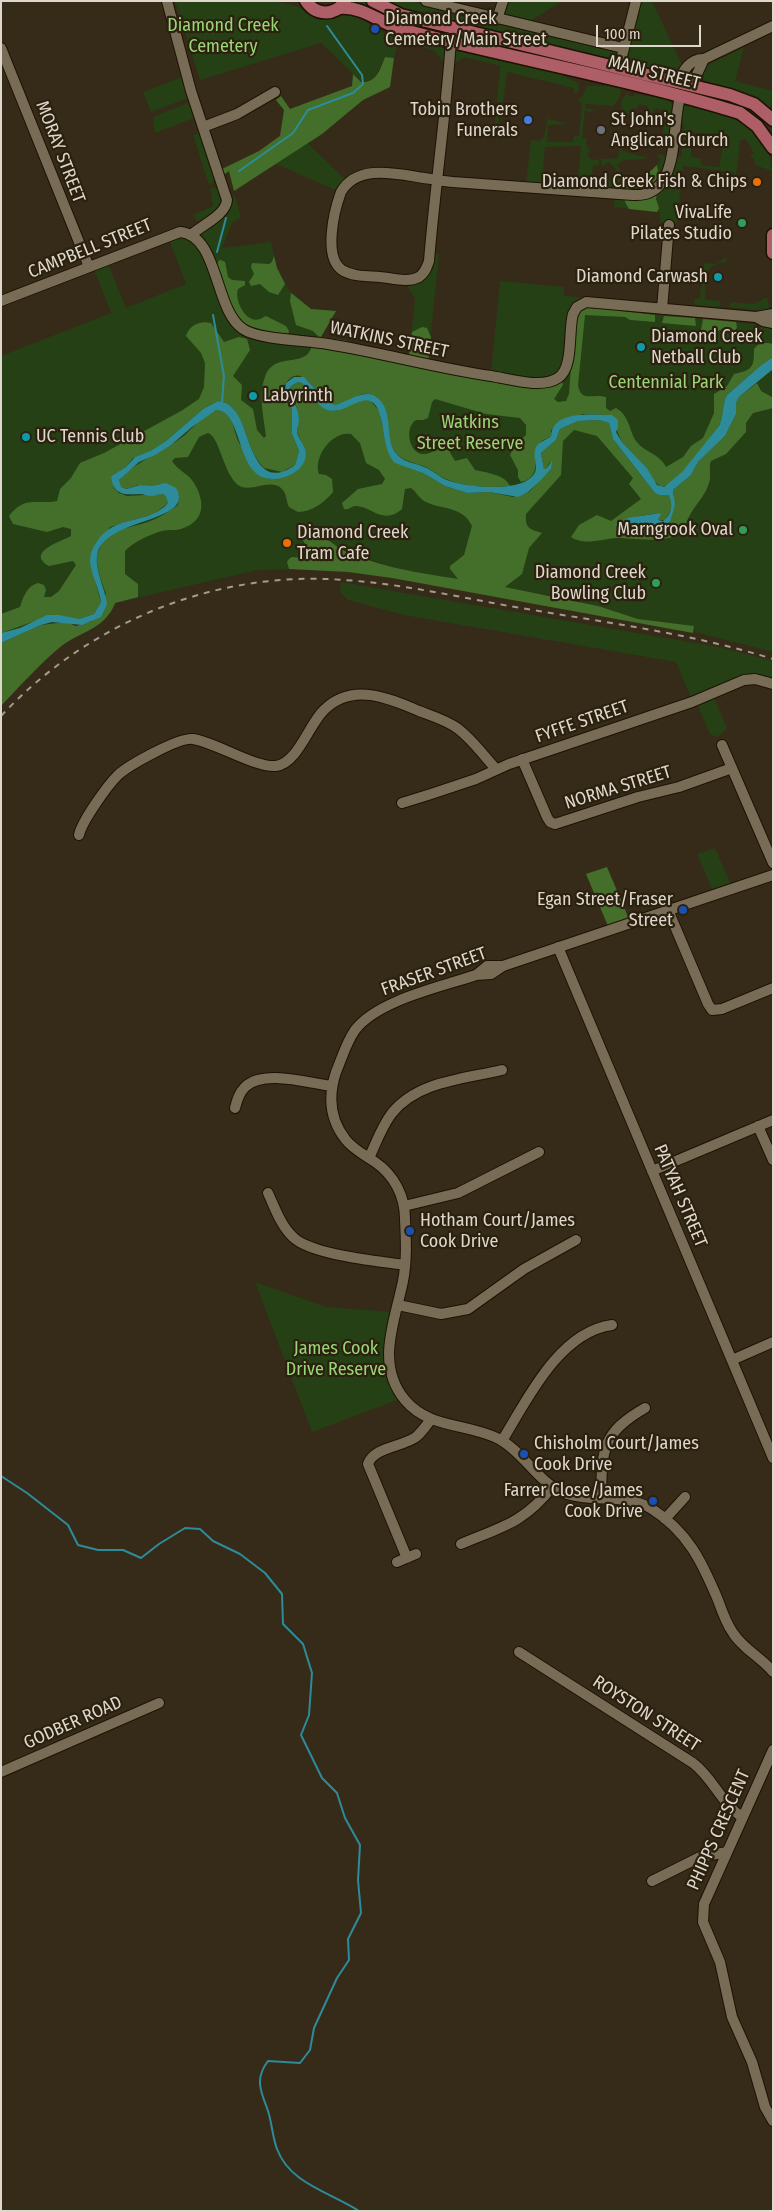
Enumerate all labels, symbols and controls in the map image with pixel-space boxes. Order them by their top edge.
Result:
place label: Diamond Creek Cemetery/Main Street [385,8,547,50]
park label: Diamond Creek Cemetery [167,15,279,58]
scale bar [599,15,704,47]
marker: Diamond Creek Cemetery/Main Street [369,23,381,35]
text: 100 m [604,25,641,43]
street label: MAIN STREET [606,51,702,95]
street label: MORAY STREET [31,98,89,206]
place label: Tobin Brothers Funerals [410,99,518,142]
place label: St John's Anglican Church [611,109,729,152]
marker: Tobin Brothers Funerals [522,114,534,126]
marker: St John's Anglican Church [595,124,607,136]
place label: Diamond Creek Fish & Chips [542,171,747,193]
marker: Diamond Creek Fish & Chips [751,176,763,188]
place label: VivaLife Pilates Studio [630,202,732,244]
street label: CAMPBELL STREET [25,214,155,284]
marker: VivaLife Pilates Studio [736,217,748,229]
place label: Diamond Carwash [576,266,708,288]
marker: Diamond Carwash [712,271,724,283]
street label: WATKINS STREET [328,317,450,363]
place label: Diamond Creek Netball Club [651,326,762,368]
marker: Diamond Creek Netball Club [635,341,647,353]
park label: Centennial Park [609,372,723,394]
place label: Labyrinth [263,385,333,407]
marker: Labyrinth [247,390,259,402]
park label: Watkins Street Reserve [417,412,523,454]
place label: UC Tennis Club [36,426,144,448]
marker: UC Tennis Club [20,431,32,443]
place label: Marngrook Oval [617,519,733,541]
place label: Diamond Creek Tram Cafe [297,522,408,564]
marker: Marngrook Oval [737,524,749,536]
marker: Diamond Creek Tram Cafe [281,537,293,549]
place label: Diamond Creek Bowling Club [535,562,646,604]
marker: Diamond Creek Bowling Club [650,577,662,589]
street label: FYFFE STREET [533,696,631,748]
street label: NORMA STREET [562,762,674,814]
place label: Egan Street/Fraser Street [537,889,673,932]
marker: Egan Street/Fraser Street [677,904,689,916]
street label: FRASER STREET [378,943,490,1001]
street label: PATYAH STREET [649,1141,711,1251]
place label: Hotham Court/James Cook Drive [420,1210,575,1252]
marker: Hotham Court/James Cook Drive [404,1225,416,1237]
park label: James Cook Drive Reserve [286,1338,386,1380]
place label: Chisholm Court/James Cook Drive [534,1433,699,1476]
marker: Chisholm Court/James Cook Drive [518,1448,530,1460]
place label: Farrer Close/James Cook Drive [504,1480,643,1522]
marker: Farrer Close/James Cook Drive [647,1495,659,1507]
street label: ROYSTON STREET [588,1671,704,1757]
street label: GODBER ROAD [21,1692,125,1754]
street label: PHIPPS CRESCENT [683,1766,755,1894]

